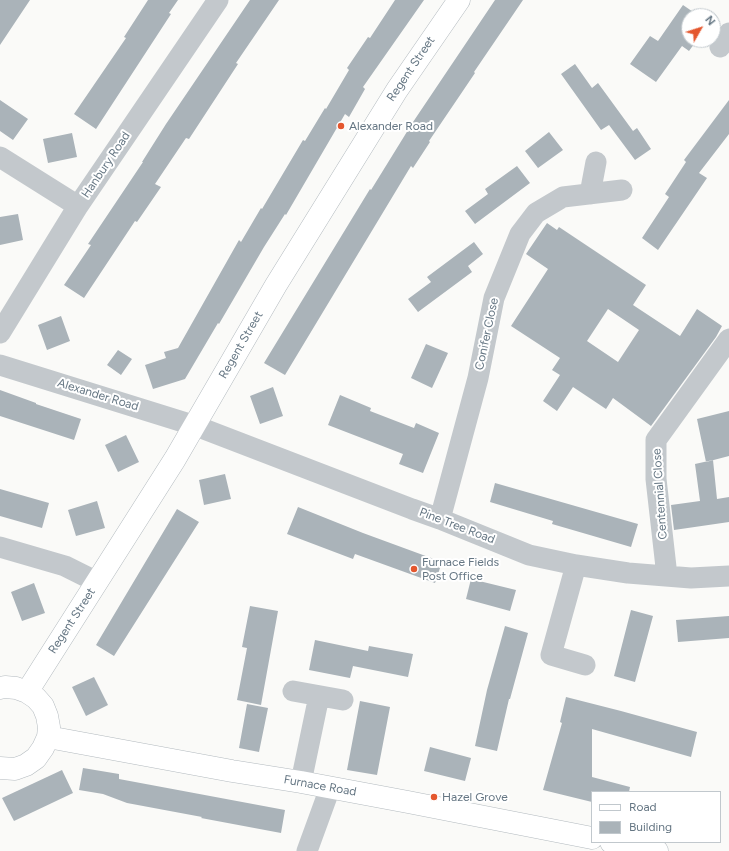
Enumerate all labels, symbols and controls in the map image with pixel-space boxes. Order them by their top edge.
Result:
north arrow [681,8,721,48]
text: N [702,13,718,28]
street label: Regent Street [384,34,438,104]
place label: Alexander Road [349,119,433,133]
marker: Alexander Road [336,121,346,131]
street label: Hanbury Road [79,129,133,201]
street label: Conifer Close [472,297,502,371]
street label: Regent Street [216,309,266,381]
street label: Alexander Road [56,376,140,414]
street label: Centennial Close [650,448,670,540]
street label: Pine Tree Road [417,505,497,547]
place label: Furnace Fields Post Office [422,555,499,583]
marker: Furnace Fields Post Office [409,564,419,574]
street label: Regent Street [45,585,99,657]
street label: Furnace Road [283,773,357,799]
place label: Hazel Grove [442,790,508,804]
legend [591,791,721,843]
marker: Hazel Grove [429,792,439,802]
text: Road [629,800,657,814]
text: Building [629,820,672,834]

